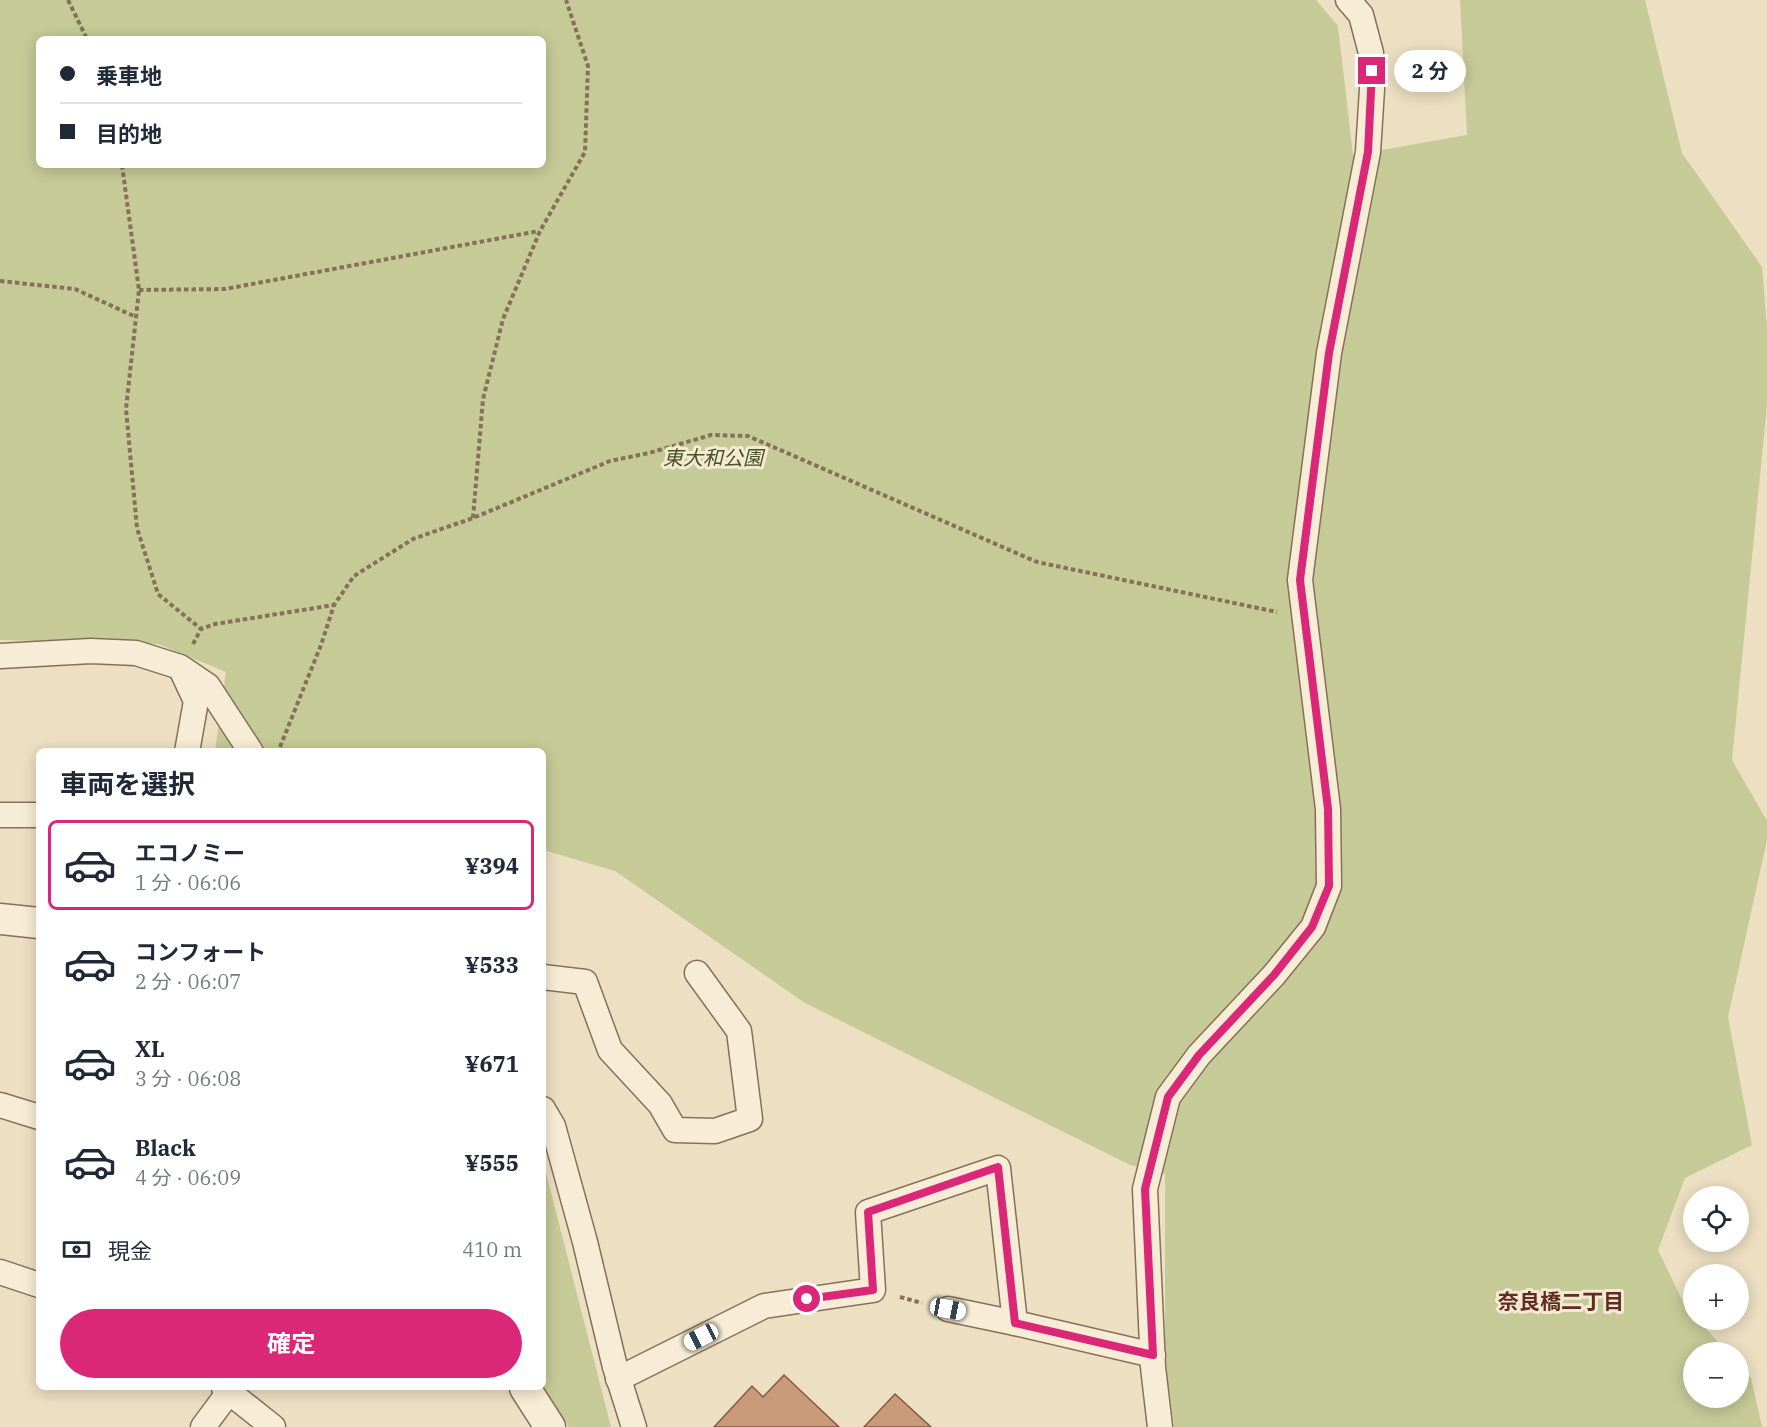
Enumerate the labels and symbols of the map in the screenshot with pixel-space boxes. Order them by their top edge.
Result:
callout: 2 分 [1393,50,1465,92]
route end [1358,57,1385,84]
park label: 東大和公園 [663,444,766,471]
route start [793,1285,820,1312]
district label: 奈良橋二丁目 [1498,1287,1624,1315]
car [929,1297,967,1321]
car [681,1321,721,1353]

